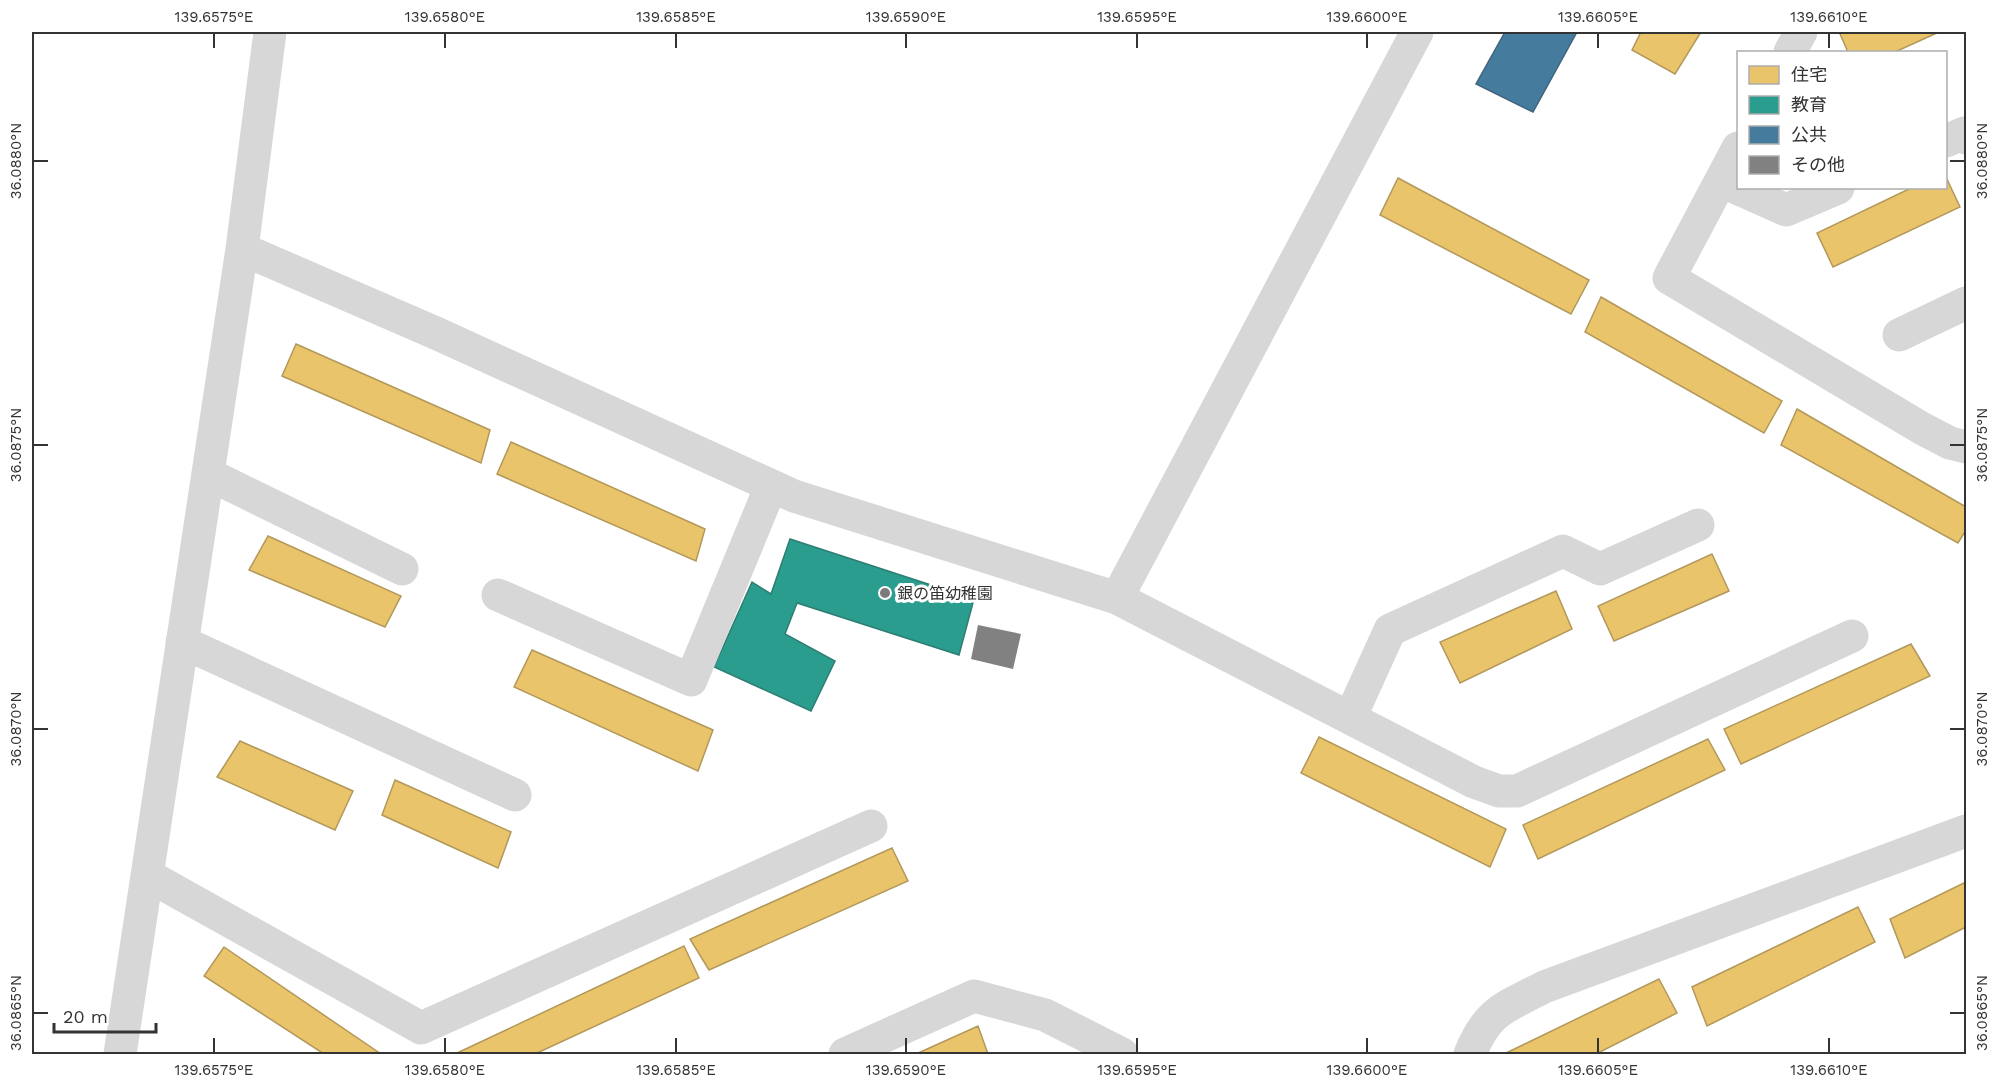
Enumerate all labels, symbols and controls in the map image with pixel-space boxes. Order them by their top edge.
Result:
text: 139.6575°E [175,8,253,26]
text: 139.6580°E [405,8,485,26]
text: 139.6585°E [636,8,716,26]
text: 139.6590°E [866,8,946,26]
text: 139.6595°E [1097,8,1177,26]
text: 139.6600°E [1327,8,1407,26]
text: 139.6605°E [1558,8,1638,26]
text: 139.6610°E [1790,8,1868,26]
legend [1737,51,1947,189]
text: 住宅 [1791,64,1827,85]
text: 教育 [1791,94,1827,115]
text: 36.0880°N [7,123,25,199]
text: 36.0880°N [1973,123,1991,199]
text: 公共 [1791,124,1827,145]
text: その他 [1791,154,1845,175]
text: 36.0875°N [7,408,25,482]
text: 36.0875°N [1973,408,1991,482]
place label: 銀の笛幼稚園 [897,584,993,603]
marker: 銀の笛幼稚園 [878,586,892,600]
text: 36.0870°N [7,692,25,766]
text: 36.0870°N [1973,692,1991,766]
text: 36.0865°N [7,975,25,1051]
text: 36.0865°N [1973,975,1991,1051]
scale bar [54,996,156,1034]
text: 20 m [63,1006,108,1027]
text: 139.6575°E [175,1061,253,1079]
text: 139.6580°E [405,1061,485,1079]
text: 139.6585°E [636,1061,716,1079]
text: 139.6590°E [866,1061,946,1079]
text: 139.6595°E [1097,1061,1177,1079]
text: 139.6600°E [1327,1061,1407,1079]
text: 139.6605°E [1558,1061,1638,1079]
text: 139.6610°E [1790,1061,1868,1079]

